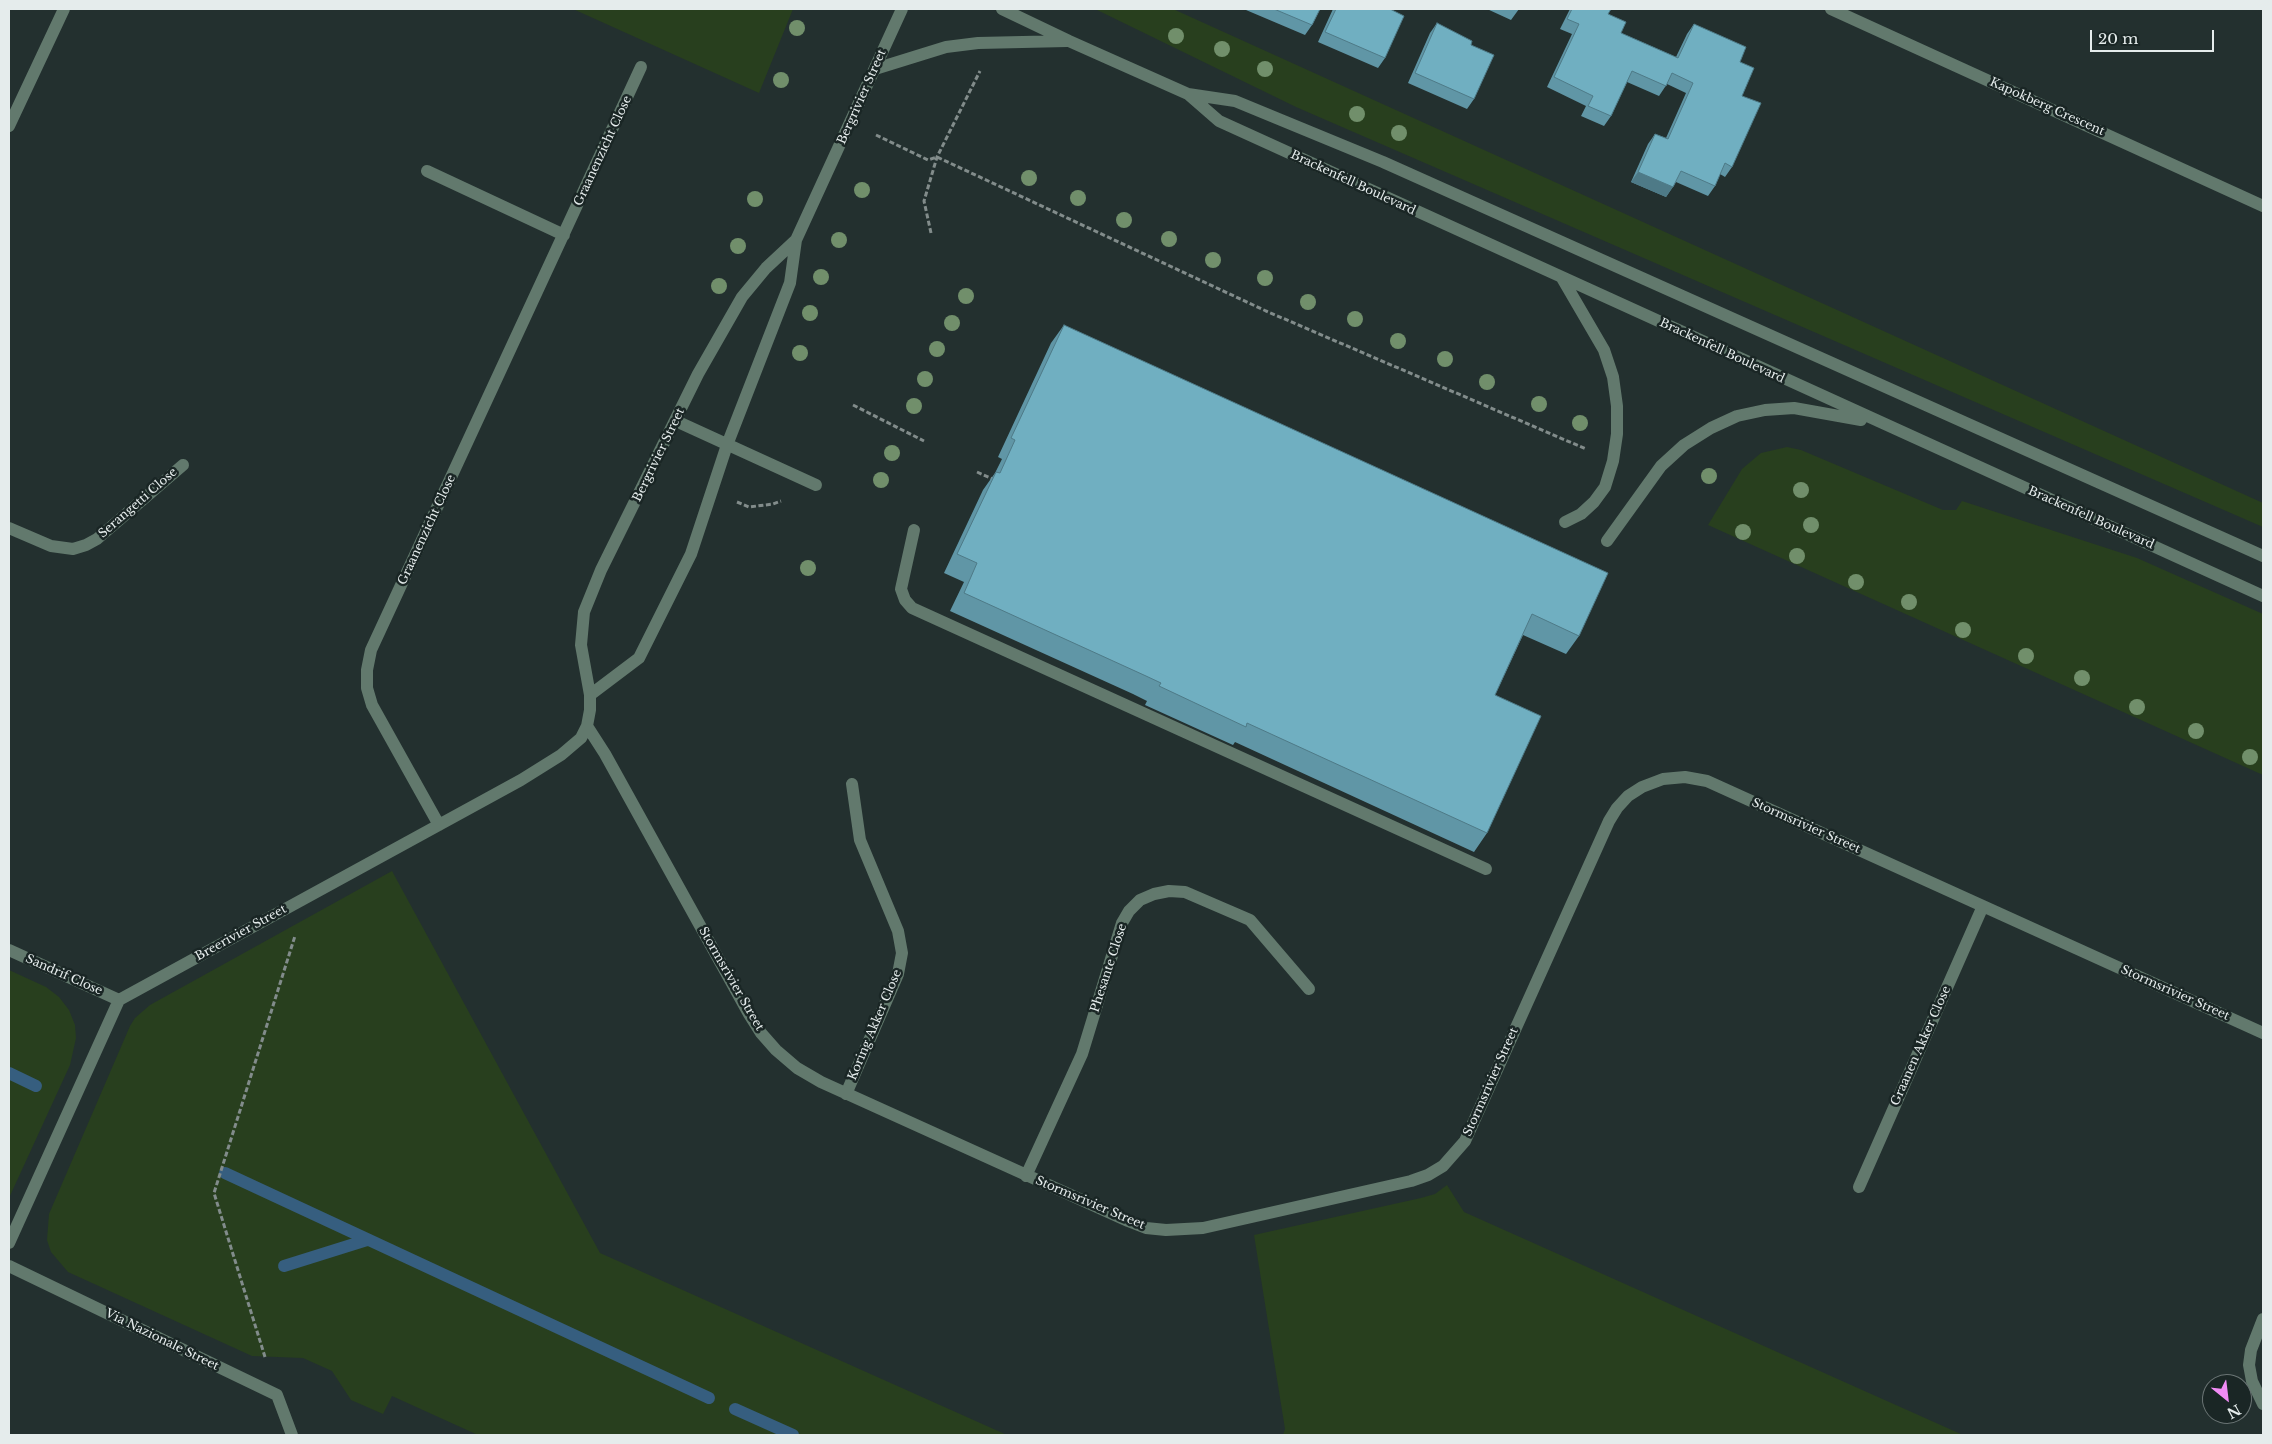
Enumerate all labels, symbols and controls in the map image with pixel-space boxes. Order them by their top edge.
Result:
scale bar [2092,20,2216,52]
text: 20 m [2098,29,2138,48]
street label: Bergrivier Street [835,47,889,147]
street label: Kapokberg Crescent [1987,75,2107,139]
street label: Graanenzicht Close [571,94,635,208]
street label: Brackenfell Boulevard [1288,148,1418,218]
street label: Brackenfell Boulevard [1657,316,1787,386]
street label: Bergrivier Street [630,406,688,504]
street label: Serangetti Close [96,465,180,541]
street label: Graanenzicht Close [395,473,459,587]
street label: Brackenfell Boulevard [2026,484,2156,552]
street label: Stormsrivier Street [1749,796,1863,856]
street label: Breerivier Street [193,902,289,964]
street label: Phesante Close [1088,922,1130,1014]
street label: Stormsrivier Street [695,925,767,1033]
street label: Sandrif Close [23,952,105,998]
street label: Stormsrivier Street [2118,963,2232,1023]
street label: Koring Akker Close [845,967,905,1083]
street label: Graanen Akker Close [1888,984,1954,1108]
street label: Stormsrivier Street [1461,1025,1521,1139]
street label: Stormsrivier Street [1033,1173,1147,1233]
street label: Via Nazionale Street [103,1306,221,1374]
north arrow [2202,1374,2252,1424]
text: N [2224,1400,2244,1422]

